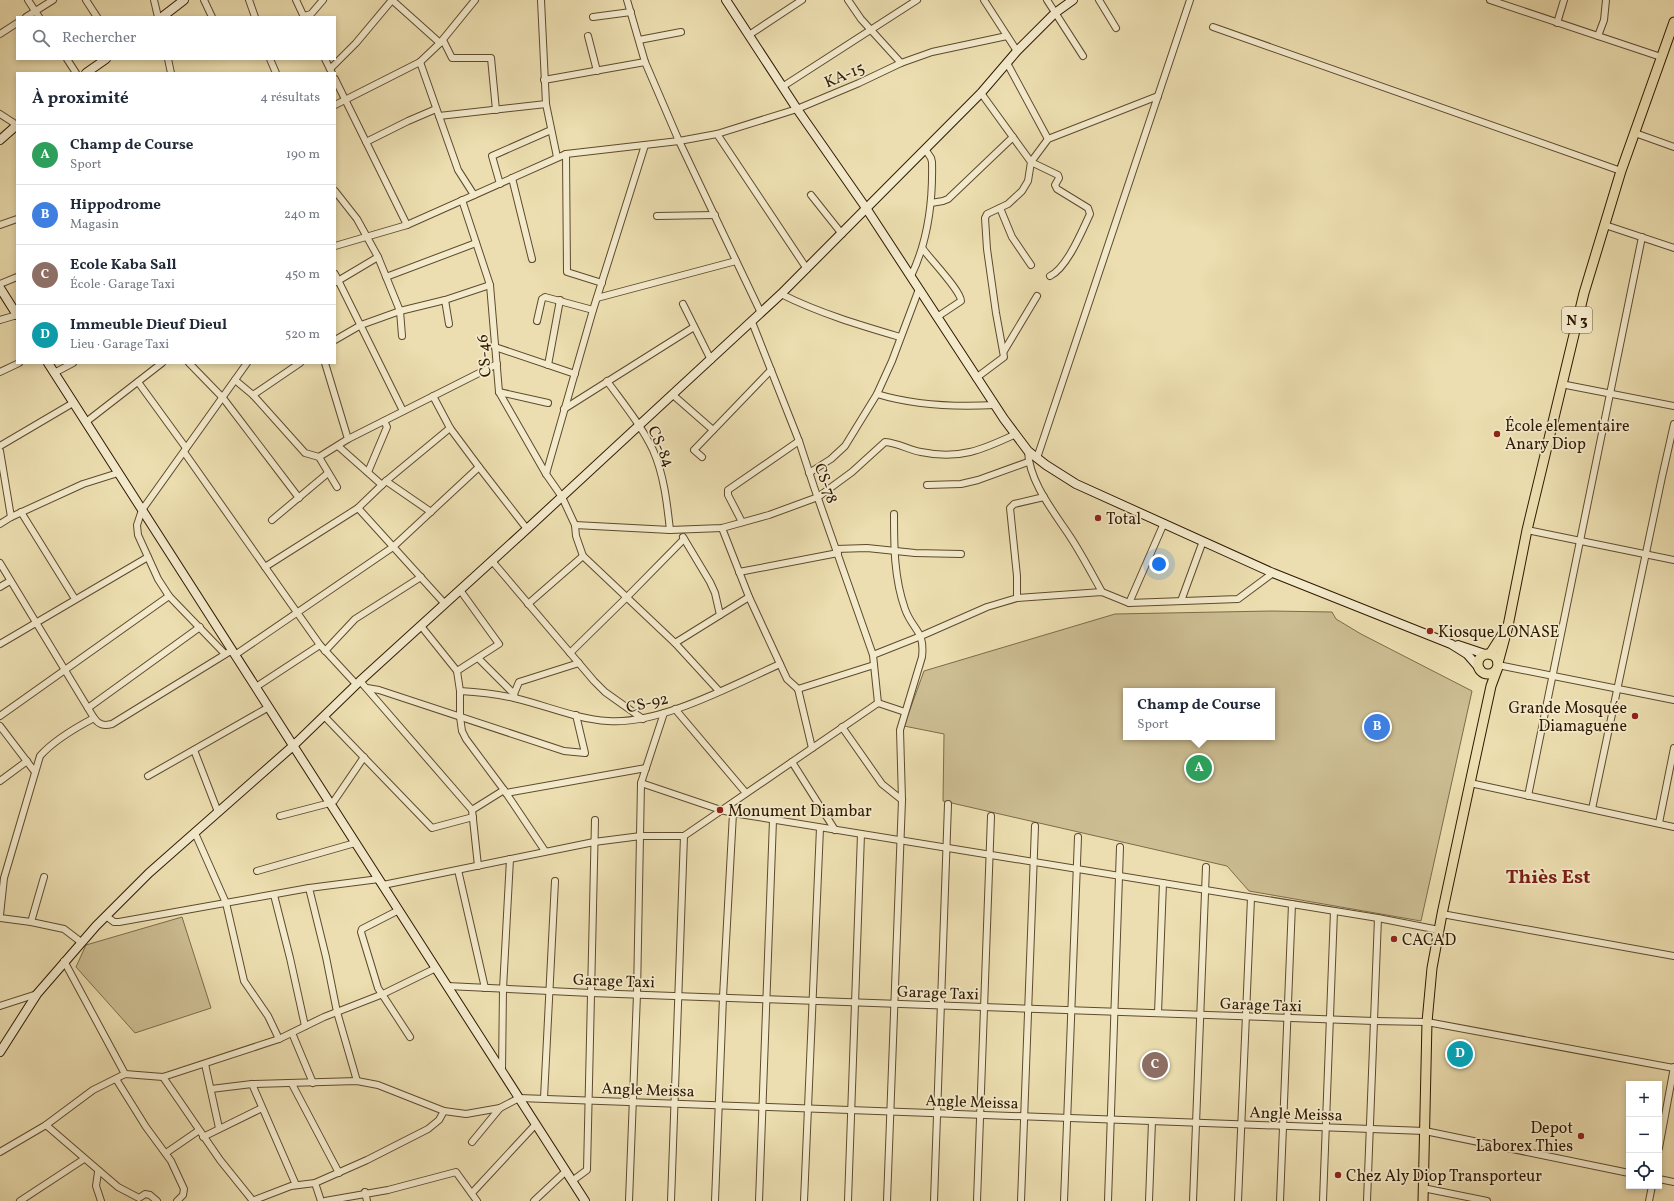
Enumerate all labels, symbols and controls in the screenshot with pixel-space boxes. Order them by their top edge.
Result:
search box [16,16,336,60]
icon: search [30,27,52,49]
text: Rechercher [62,28,136,49]
street label: KA-15 [821,58,868,94]
text: À proximité [32,87,129,110]
text: 4 résultats [260,89,320,107]
text: Champ de Course [70,135,193,156]
text: A [40,146,50,164]
text: 190 m [286,146,320,164]
text: Sport [70,156,102,174]
text: Hippodrome [70,195,161,216]
text: B [41,206,49,224]
text: 240 m [284,206,320,224]
text: Magasin [70,216,119,234]
text: Ecole Kaba Sall [70,255,177,276]
text: C [41,266,49,284]
text: 450 m [285,266,320,284]
text: École · Garage Taxi [70,276,175,294]
road number: N 3 [1562,307,1592,333]
text: Immeuble Dieuf Dieul [70,315,227,336]
text: D [40,326,50,344]
text: 520 m [285,326,320,344]
street label: CS-46 [472,334,498,378]
text: Lieu · Garage Taxi [70,336,169,354]
place label: École elementaire Anary Diop [1505,416,1630,456]
street label: CS-84 [641,423,679,471]
marker: École elementaire Anary Diop [1492,429,1502,439]
street label: CS-78 [808,460,842,507]
place label: Total [1106,509,1141,531]
marker: Total [1093,513,1103,523]
your location [1149,554,1169,574]
place label: Kiosque LONASE [1438,622,1560,644]
marker: Kiosque LONASE [1425,626,1435,636]
street label: CS-92 [624,688,671,719]
popup [1123,688,1275,740]
text: Champ de Course [1137,695,1261,716]
place label: Grande Mosquée Diamaguene [1508,698,1627,738]
marker: Grande Mosquée Diamaguene [1630,711,1640,721]
pin: B [1364,712,1390,742]
text: Sport [1137,716,1169,734]
pin: A [1186,753,1212,783]
place label: Monument Diambar [728,801,872,823]
marker: Monument Diambar [715,805,725,815]
district label: Thiès Est [1506,864,1591,892]
place label: CACAD [1402,930,1456,952]
marker: CACAD [1389,934,1399,944]
street label: Garage Taxi [572,970,656,994]
street label: Garage Taxi [896,982,980,1006]
street label: Garage Taxi [1219,994,1303,1018]
pin: D [1447,1039,1473,1069]
pin: C [1142,1050,1168,1080]
street label: Angle Meissa [601,1078,695,1104]
map controls [1626,1081,1662,1189]
button: + [1626,1081,1662,1117]
street label: Angle Meissa [925,1090,1019,1116]
street label: Angle Meissa [1249,1102,1343,1128]
button: − [1626,1117,1662,1153]
place label: Depot Laborex Thies [1476,1118,1573,1158]
marker: Depot Laborex Thies [1576,1131,1586,1141]
button: locate [1626,1153,1662,1189]
place label: Chez Aly Diop Transporteur [1346,1166,1542,1188]
marker: Chez Aly Diop Transporteur [1333,1170,1343,1180]

